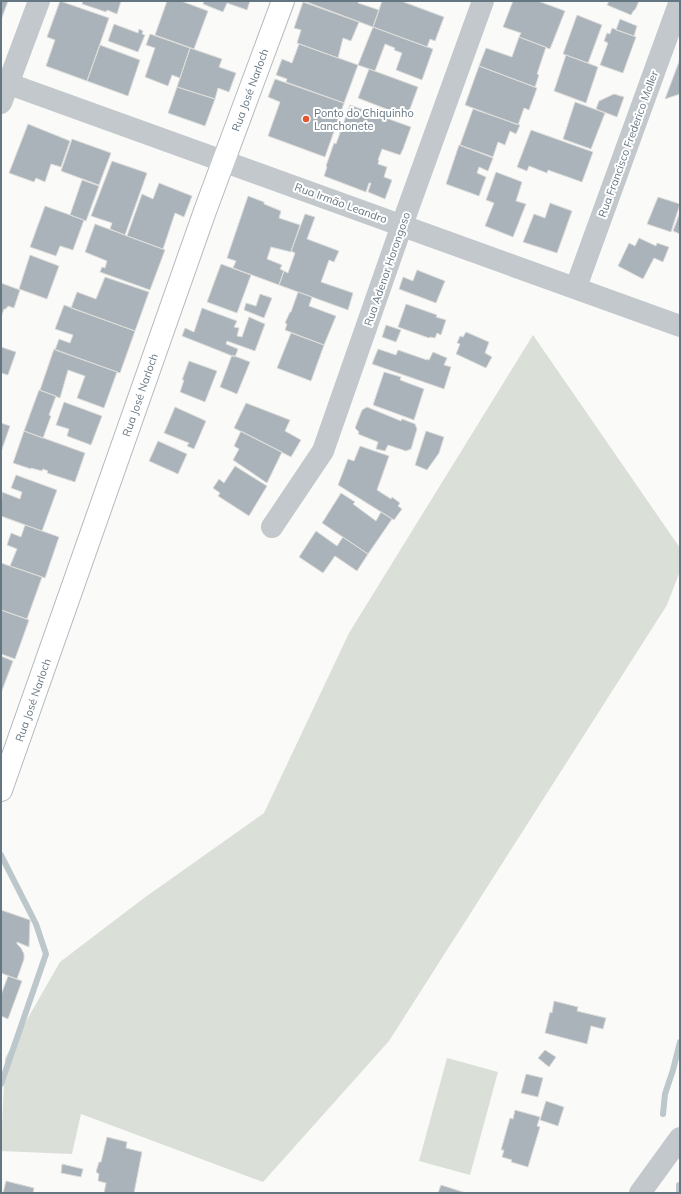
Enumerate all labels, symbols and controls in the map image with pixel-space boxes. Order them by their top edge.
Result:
street label: Rua José Narloch [229,47,271,133]
street label: Rua Francisco Frederico Moller [595,69,661,219]
place label: Ponto do Chiquinho Lanchonete [314,106,414,133]
marker: Ponto do Chiquinho Lanchonete [301,114,311,124]
street label: Rua Irmão Leandro [293,180,389,226]
street label: Rua Adenor Horongoso [361,210,413,328]
street label: Rua José Narloch [119,351,161,439]
street label: Rua José Narloch [12,656,54,744]

